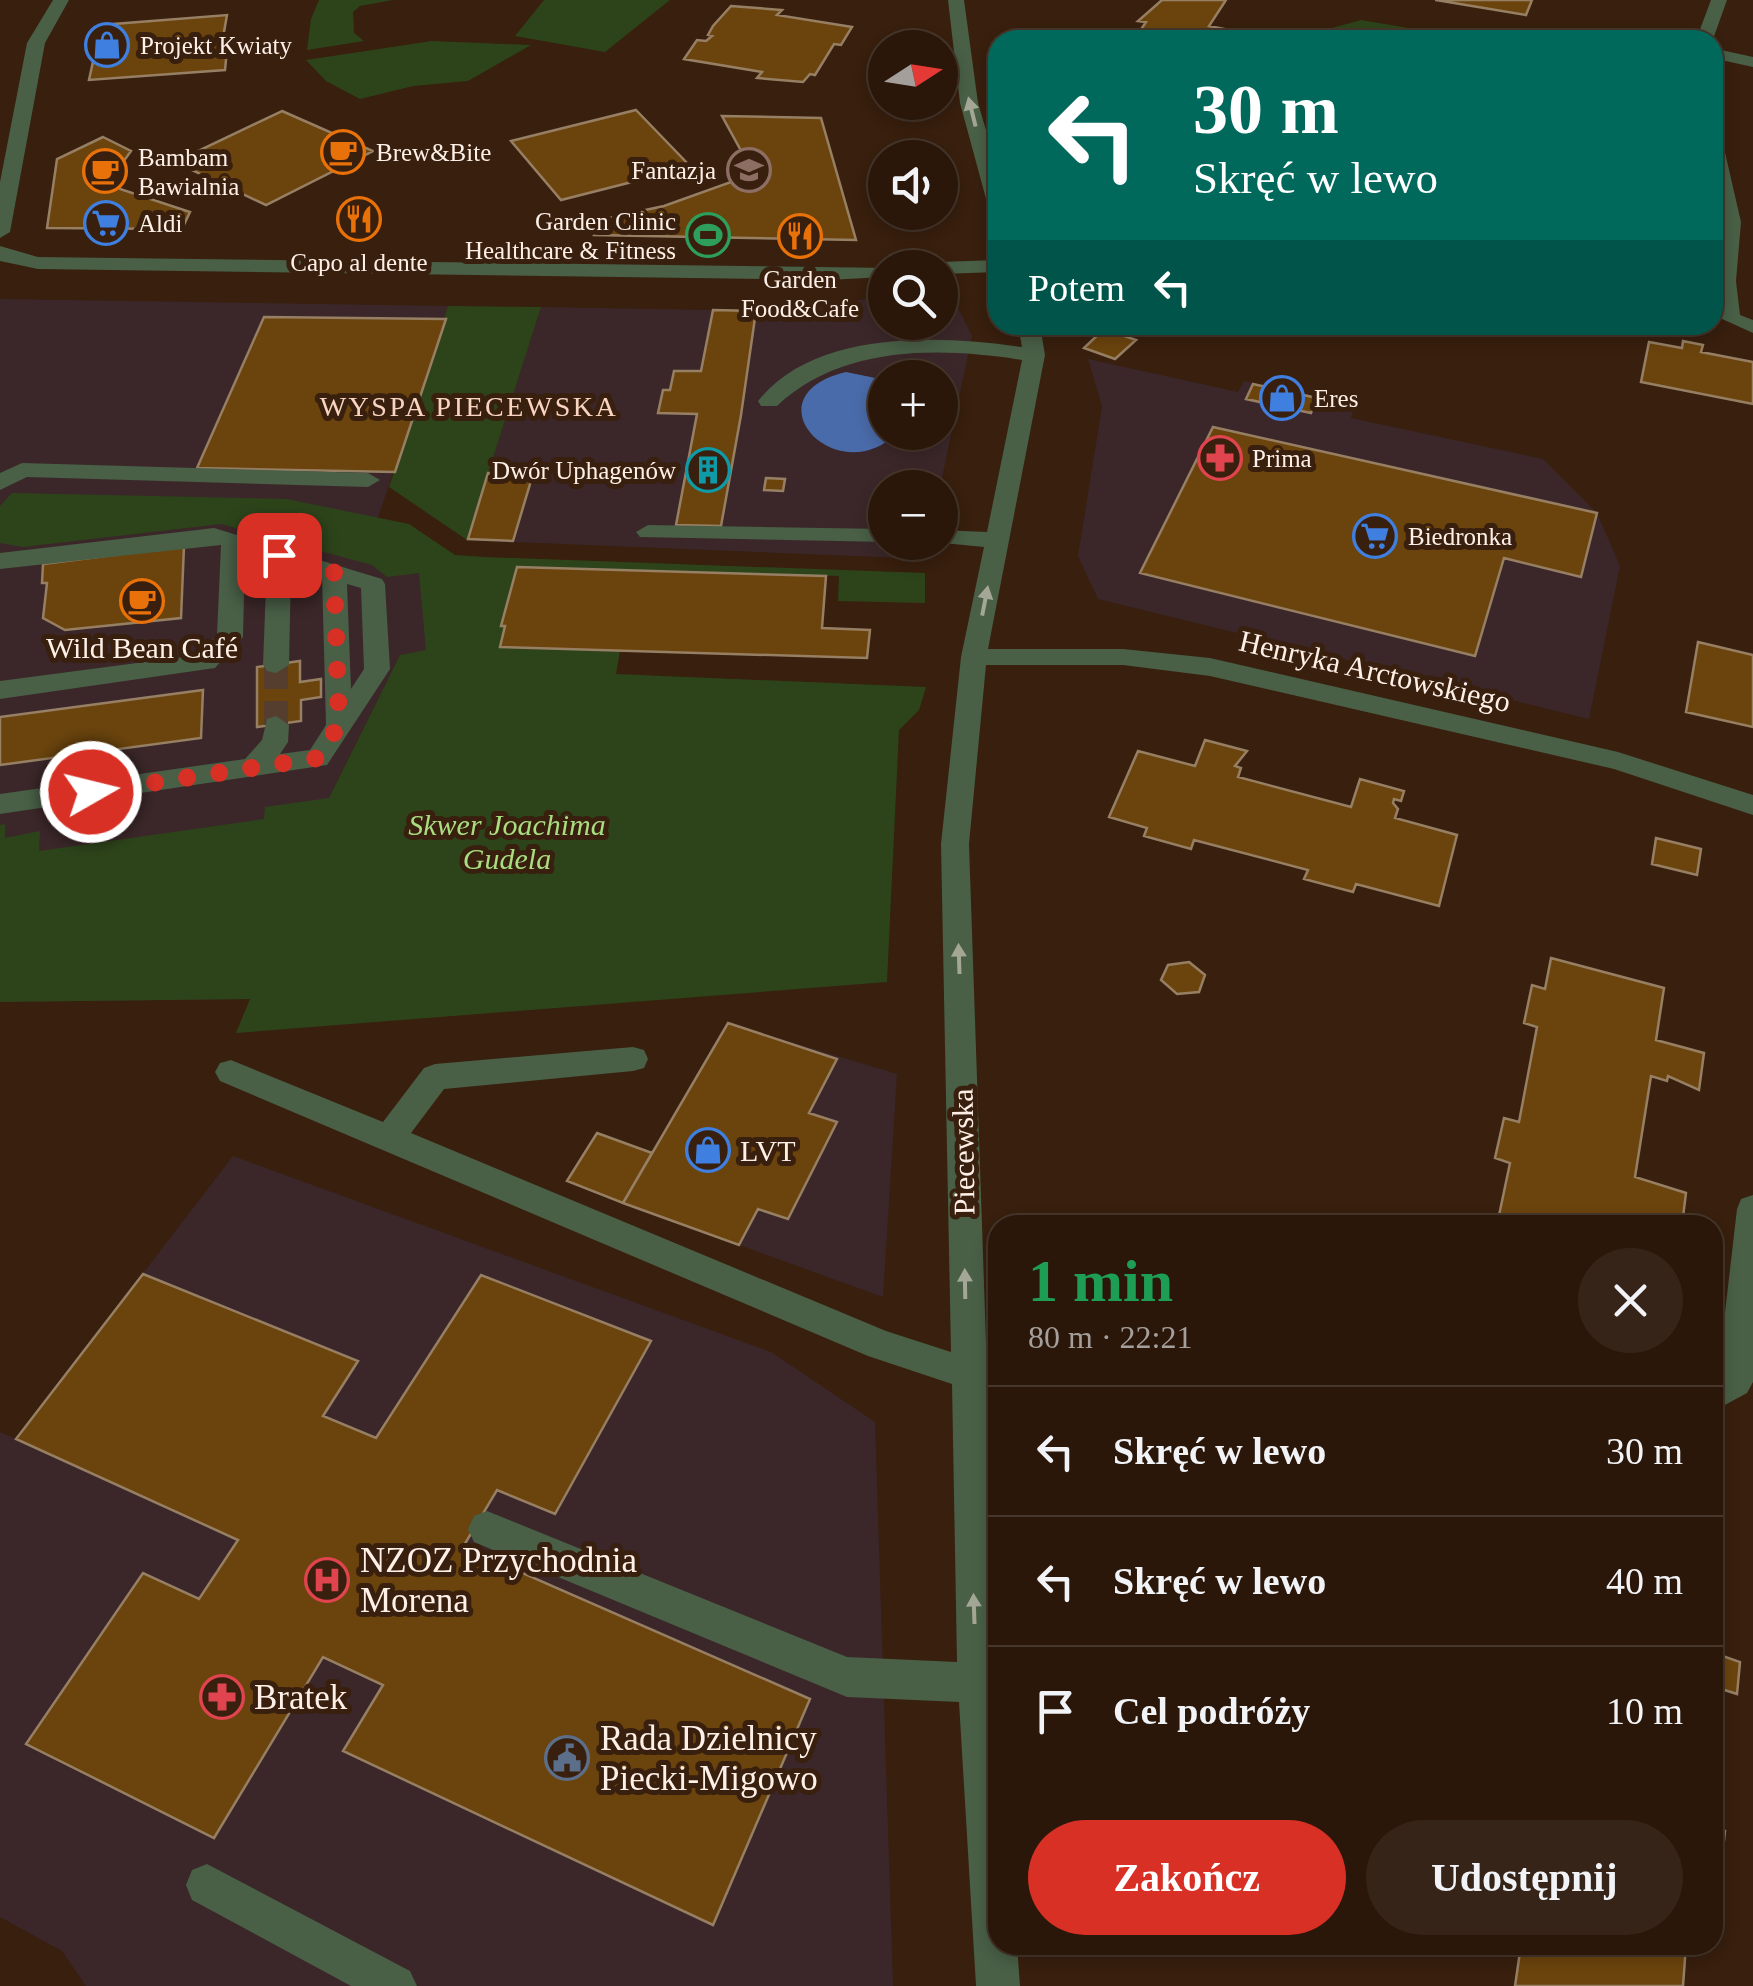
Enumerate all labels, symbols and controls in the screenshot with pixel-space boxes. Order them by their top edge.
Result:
shop icon: Projekt Kwiaty [84,22,130,68]
north arrow [868,30,958,120]
map controls [868,30,958,560]
place label: Projekt Kwiaty [140,32,293,59]
icon: left [1028,70,1158,200]
text: 30 m [1193,71,1339,148]
one-way arrow [964,96,979,127]
cafe icon: Brew&Bite [320,129,366,175]
place label: Brew&Bite [376,139,491,166]
button: sound [868,140,958,230]
place label: Bambam Bawialnia [138,144,239,200]
school or university icon: Fantazja [726,147,772,193]
cafe icon: Bambam Bawialnia [82,148,128,194]
text: Skręć w lewo [1193,153,1438,203]
place label: Fantazja [631,157,716,184]
restaurant icon: Capo al dente [336,196,382,242]
supermarket icon: Aldi [83,200,129,246]
place label: Garden Clinic Healthcare & Fitness [465,208,676,264]
place label: Aldi [138,210,183,237]
sports icon: Garden Clinic Healthcare & Fitness [685,212,731,258]
restaurant icon: Garden Food&Cafe [777,213,823,259]
place label: Capo al dente [290,249,428,276]
button: search [868,250,958,340]
icon: left [1145,260,1200,315]
place label: Garden Food&Cafe [741,266,859,322]
text: Potem [1028,267,1125,309]
button: + [868,360,958,450]
shop icon: Eres [1259,375,1305,421]
place label: Eres [1314,385,1358,412]
district label: WYSPA PIECEWSKA [320,391,618,422]
pharmacy icon: Prima [1197,435,1243,481]
place label: Prima [1252,445,1312,472]
building icon: Dwór Uphagenów [685,447,731,493]
place label: Dwór Uphagenów [492,457,676,484]
button: − [868,470,958,560]
pin [237,513,322,598]
supermarket icon: Biedronka [1352,513,1398,559]
place label: Biedronka [1408,523,1512,550]
icon: arrive [252,528,307,583]
cafe icon: Wild Bean Café [119,578,165,624]
one-way arrow [977,586,993,617]
street label: Henryka Arctowskiego [1236,624,1514,718]
place label: Wild Bean Café [46,631,238,664]
position arrow [39,740,143,844]
park label: Skwer Joachima Gudela [408,808,606,875]
one-way arrow [950,943,966,975]
street label: Piecewska [945,1088,981,1216]
shop icon: LVT [685,1127,731,1173]
place label: LVT [740,1134,796,1167]
text: 1 min [1028,1248,1173,1314]
button: close [1578,1248,1683,1353]
one-way arrow [957,1268,973,1300]
text: 80 m · 22:21 [1028,1319,1192,1355]
icon: left [1028,1424,1083,1479]
text: Skręć w lewo [1113,1430,1326,1472]
text: 30 m [1606,1430,1683,1472]
place label: NZOZ Przychodnia Morena [360,1541,637,1620]
icon: left [1028,1554,1083,1609]
hospital icon: NZOZ Przychodnia Morena [304,1557,350,1603]
text: Skręć w lewo [1113,1560,1326,1602]
text: 40 m [1606,1560,1683,1602]
one-way arrow [966,1593,982,1625]
pharmacy icon: Bratek [199,1674,245,1720]
place label: Bratek [254,1678,348,1717]
icon: arrive [1028,1684,1083,1739]
text: Cel podróży [1113,1690,1310,1732]
text: 10 m [1606,1690,1683,1732]
place label: Rada Dzielnicy Piecki-Migowo [600,1719,818,1798]
public building icon: Rada Dzielnicy Piecki-Migowo [544,1735,590,1781]
button: Zakończ [1028,1820,1346,1935]
button: Udostępnij [1366,1820,1683,1935]

